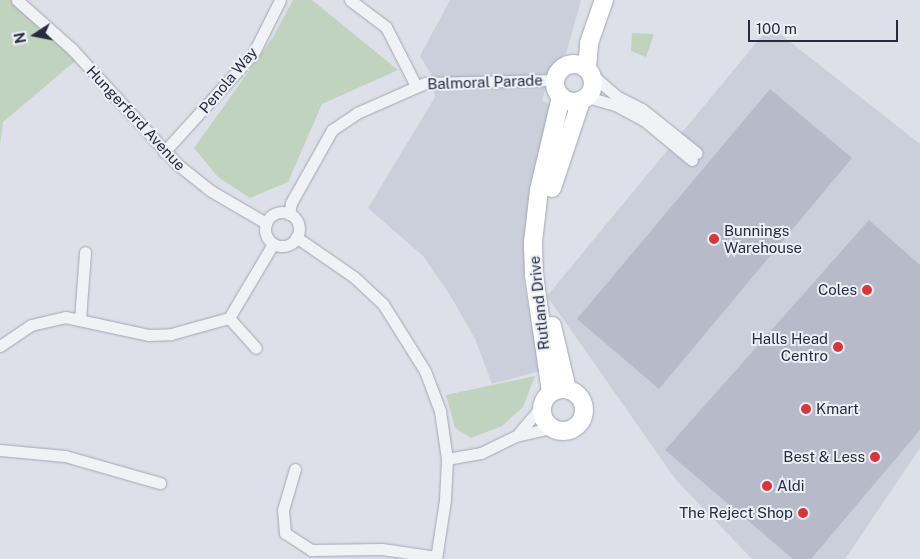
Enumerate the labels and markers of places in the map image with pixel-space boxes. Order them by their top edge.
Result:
place label: Bunnings Warehouse [724,221,802,256]
marker: Bunnings Warehouse [708,233,720,245]
place label: Coles [818,281,857,299]
marker: Coles [861,284,873,296]
place label: Halls Head Centro [751,329,828,364]
marker: Halls Head Centro [832,341,844,353]
place label: Kmart [816,400,859,418]
marker: Kmart [800,403,812,415]
place label: Best & Less [783,448,865,466]
marker: Best & Less [869,451,881,463]
place label: Aldi [777,477,805,495]
marker: Aldi [761,480,773,492]
place label: The Reject Shop [679,504,793,522]
marker: The Reject Shop [797,507,809,519]

